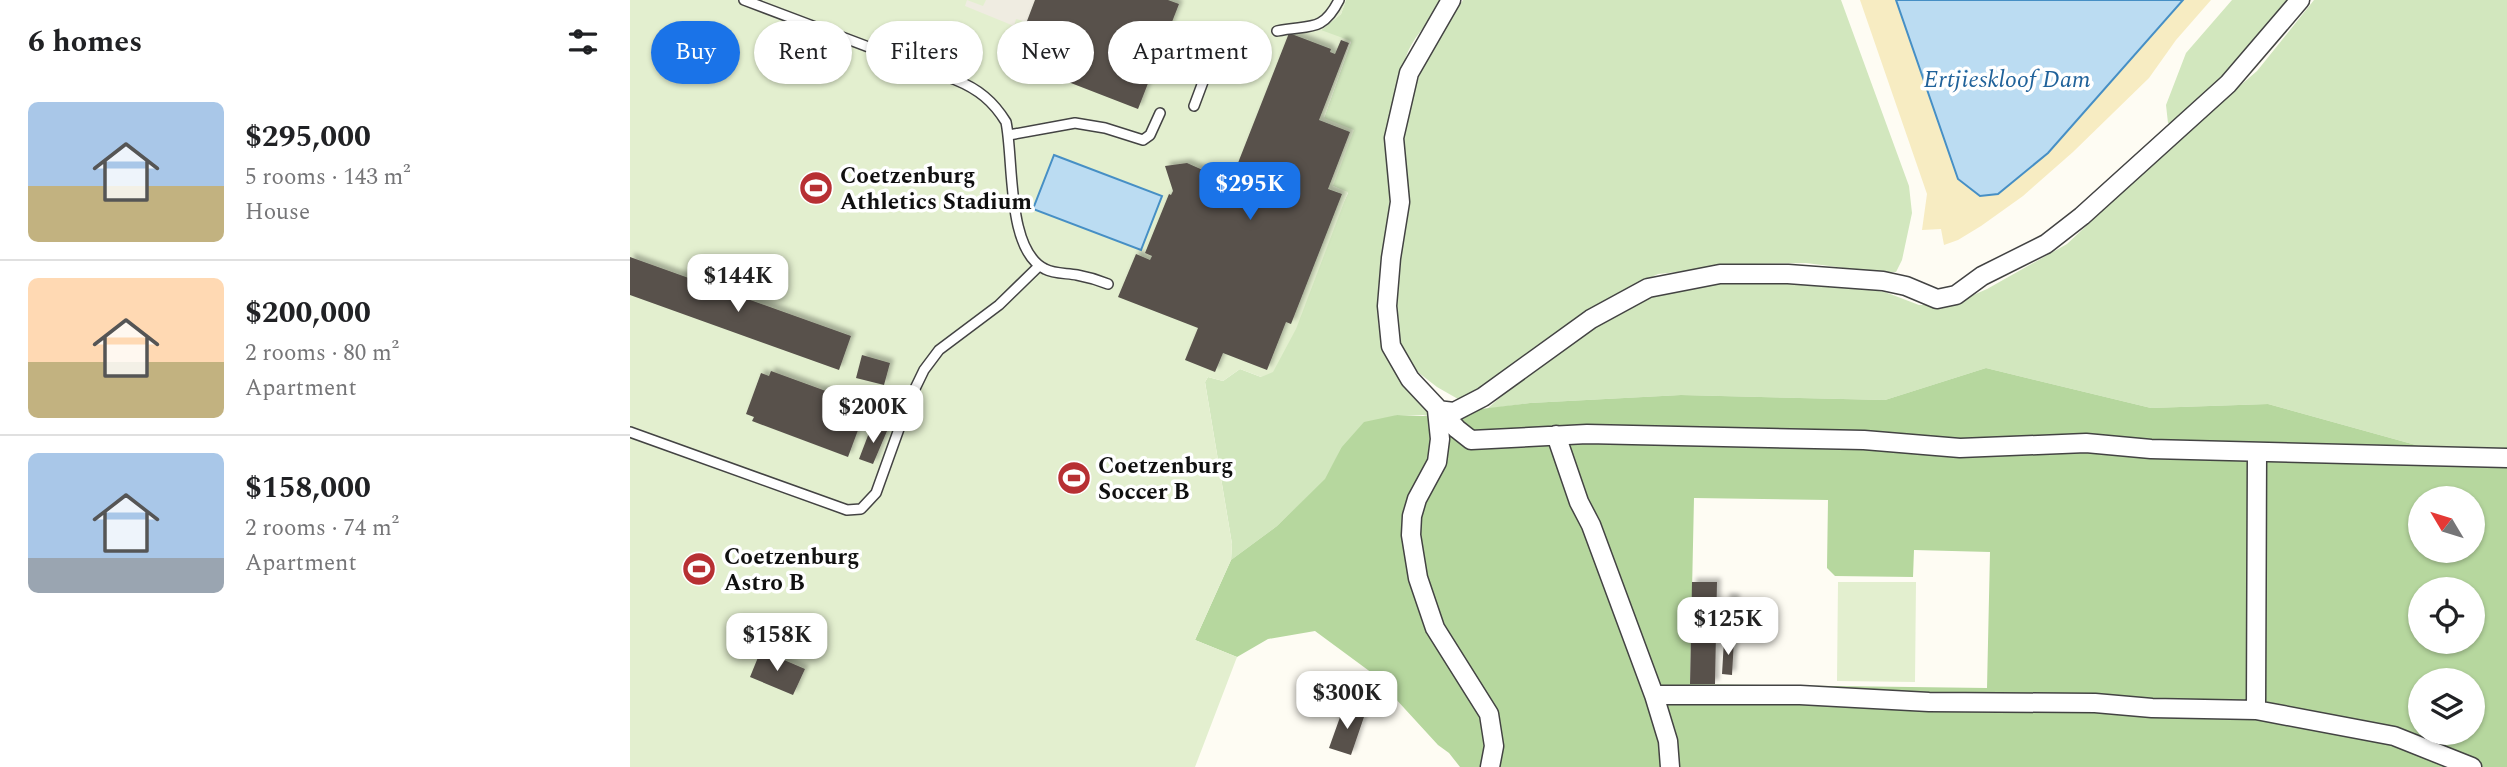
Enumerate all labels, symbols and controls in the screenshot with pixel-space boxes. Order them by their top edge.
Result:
text: 6 homes [28,19,142,65]
chip: Buy [651,21,740,84]
chip: Rent [754,21,852,84]
chip: Filters [866,21,983,84]
chip: New [997,21,1094,84]
chip: Apartment [1108,21,1272,84]
icon: filters [564,23,602,61]
water label: Ertjieskloof Dam [1924,62,2091,98]
text: $295,000 [245,114,371,160]
icon: home [84,130,168,214]
place label: Coetzenburg Athletics Stadium [840,159,1032,220]
text: 5 rooms · 143 m² [245,160,411,195]
pin: $295K [1201,162,1299,222]
text: $295K [1215,167,1285,202]
sports icon: Coetzenburg Athletics Stadium [797,169,835,207]
text: House [245,195,310,230]
pin: $144K [689,254,787,314]
text: $144K [703,259,773,294]
text: $200,000 [245,290,371,336]
icon: home [84,306,168,390]
text: 2 rooms · 80 m² [245,336,399,371]
text: Apartment [245,371,357,406]
pin: $200K [824,386,922,445]
text: $200K [838,390,908,425]
place label: Coetzenburg Soccer B [1098,449,1234,510]
sports icon: Coetzenburg Soccer B [1055,459,1093,497]
text: $158,000 [245,465,371,511]
icon: home [84,481,168,565]
north arrow [2408,486,2485,564]
map controls [2408,486,2485,745]
text: 2 rooms · 74 m² [245,511,399,546]
place label: Coetzenburg Astro B [724,540,860,601]
text: Apartment [245,546,357,581]
sports icon: Coetzenburg Astro B [680,550,718,588]
button: locate [2408,577,2485,654]
pin: $125K [1679,598,1777,657]
text: $125K [1693,602,1763,637]
pin: $158K [728,614,826,673]
text: $158K [742,618,812,653]
button: layers [2408,668,2485,745]
pin: $300K [1298,672,1396,731]
text: $300K [1312,676,1382,711]

